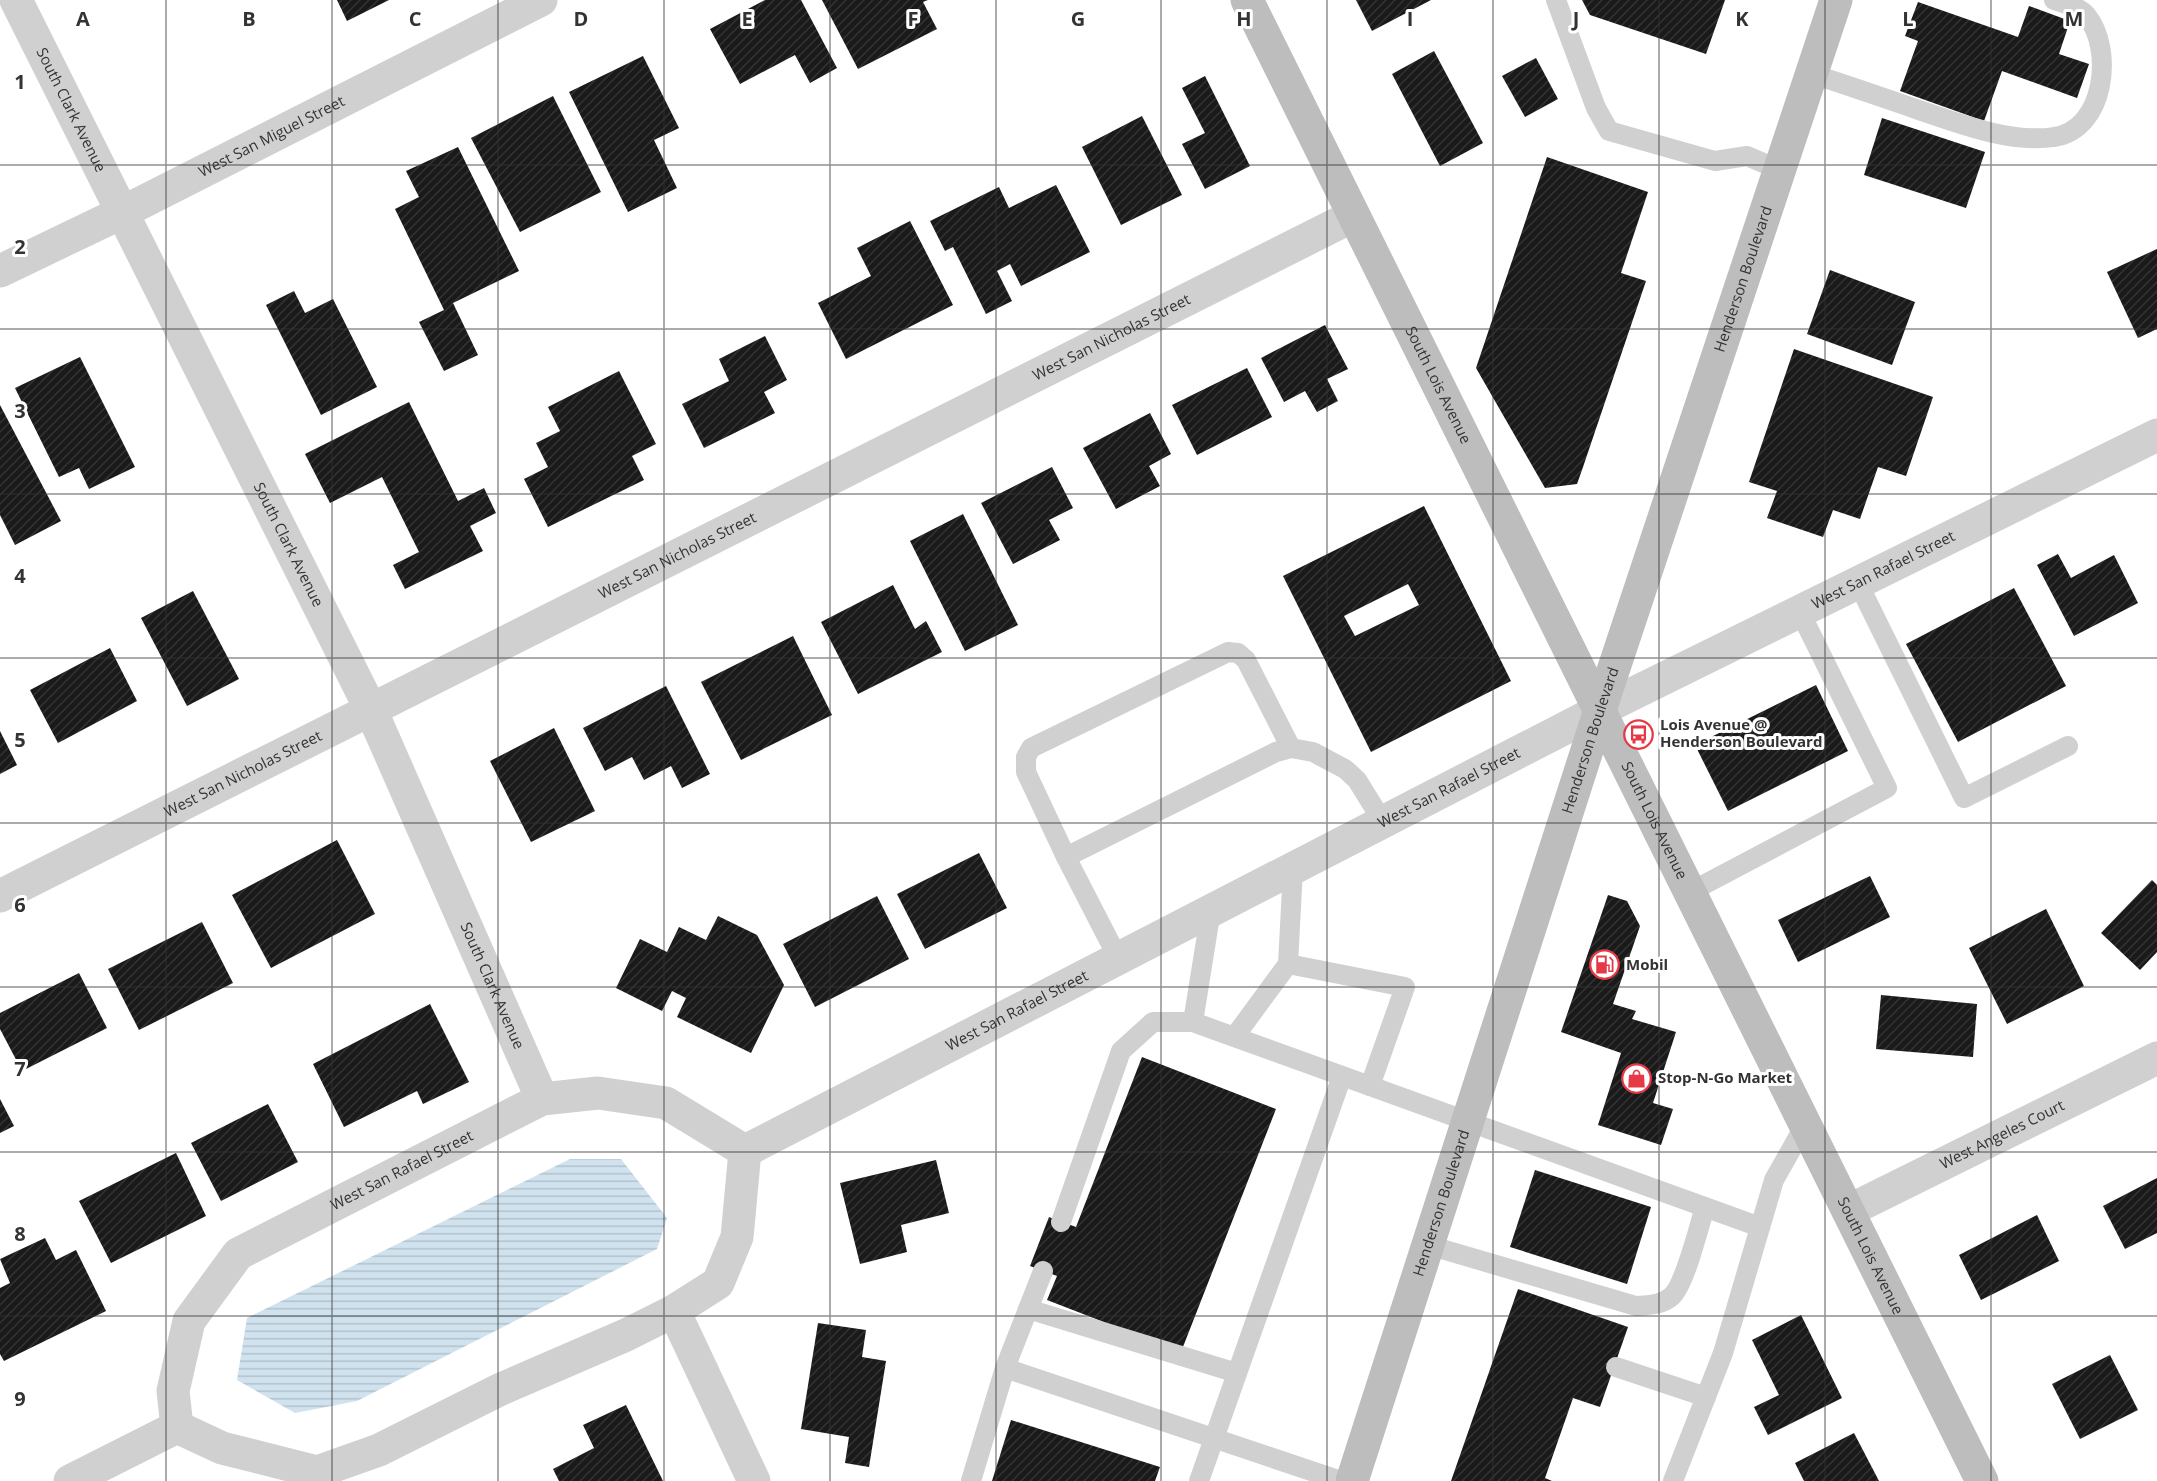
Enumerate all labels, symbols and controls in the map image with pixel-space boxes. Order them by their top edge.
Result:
text: A [76,5,90,32]
text: B [242,5,256,32]
text: C [409,5,422,32]
text: D [574,5,588,32]
text: E [741,5,753,32]
text: F [908,5,918,32]
text: G [1071,5,1085,32]
text: H [1236,5,1252,32]
text: I [1407,5,1413,32]
text: J [1571,5,1579,32]
text: K [1735,5,1749,32]
text: L [1902,5,1914,32]
text: M [2065,5,2083,32]
street label: South Clark Avenue [32,44,111,175]
text: 1 [14,68,26,95]
street label: West San Miguel Street [195,90,348,181]
street label: Henderson Boulevard [1709,203,1776,355]
text: 2 [14,233,26,260]
street label: West San Nicholas Street [1029,288,1193,384]
street label: South Lois Avenue [1401,323,1477,447]
text: 3 [14,397,26,424]
street label: South Clark Avenue [250,479,329,610]
street label: West San Nicholas Street [595,507,759,603]
street label: West San Rafael Street [1808,525,1958,613]
text: 4 [14,562,26,589]
street label: Henderson Boulevard [1556,664,1623,816]
place label: Lois Avenue @ Henderson Boulevard [1660,714,1822,751]
bus stop icon: Lois Avenue @ Henderson Boulevard [1623,718,1655,750]
street label: West San Nicholas Street [160,725,325,821]
text: 5 [14,726,26,753]
street label: West San Rafael Street [1374,742,1523,832]
street label: South Lois Avenue [1617,758,1693,882]
text: 6 [14,891,26,918]
street label: South Clark Avenue [456,919,530,1052]
fuel station icon: Mobil [1589,949,1621,981]
place label: Mobil [1626,954,1668,974]
street label: West San Rafael Street [942,965,1091,1055]
text: 7 [14,1055,26,1082]
shop icon: Stop-N-Go Market [1621,1062,1653,1094]
place label: Stop-N-Go Market [1658,1067,1793,1087]
street label: West Angeles Court [1936,1095,2067,1173]
street label: West San Rafael Street [327,1125,476,1214]
street label: Henderson Boulevard [1407,1127,1473,1279]
street label: South Lois Avenue [1834,1193,1909,1318]
text: 8 [14,1220,26,1247]
text: 9 [14,1385,26,1412]

